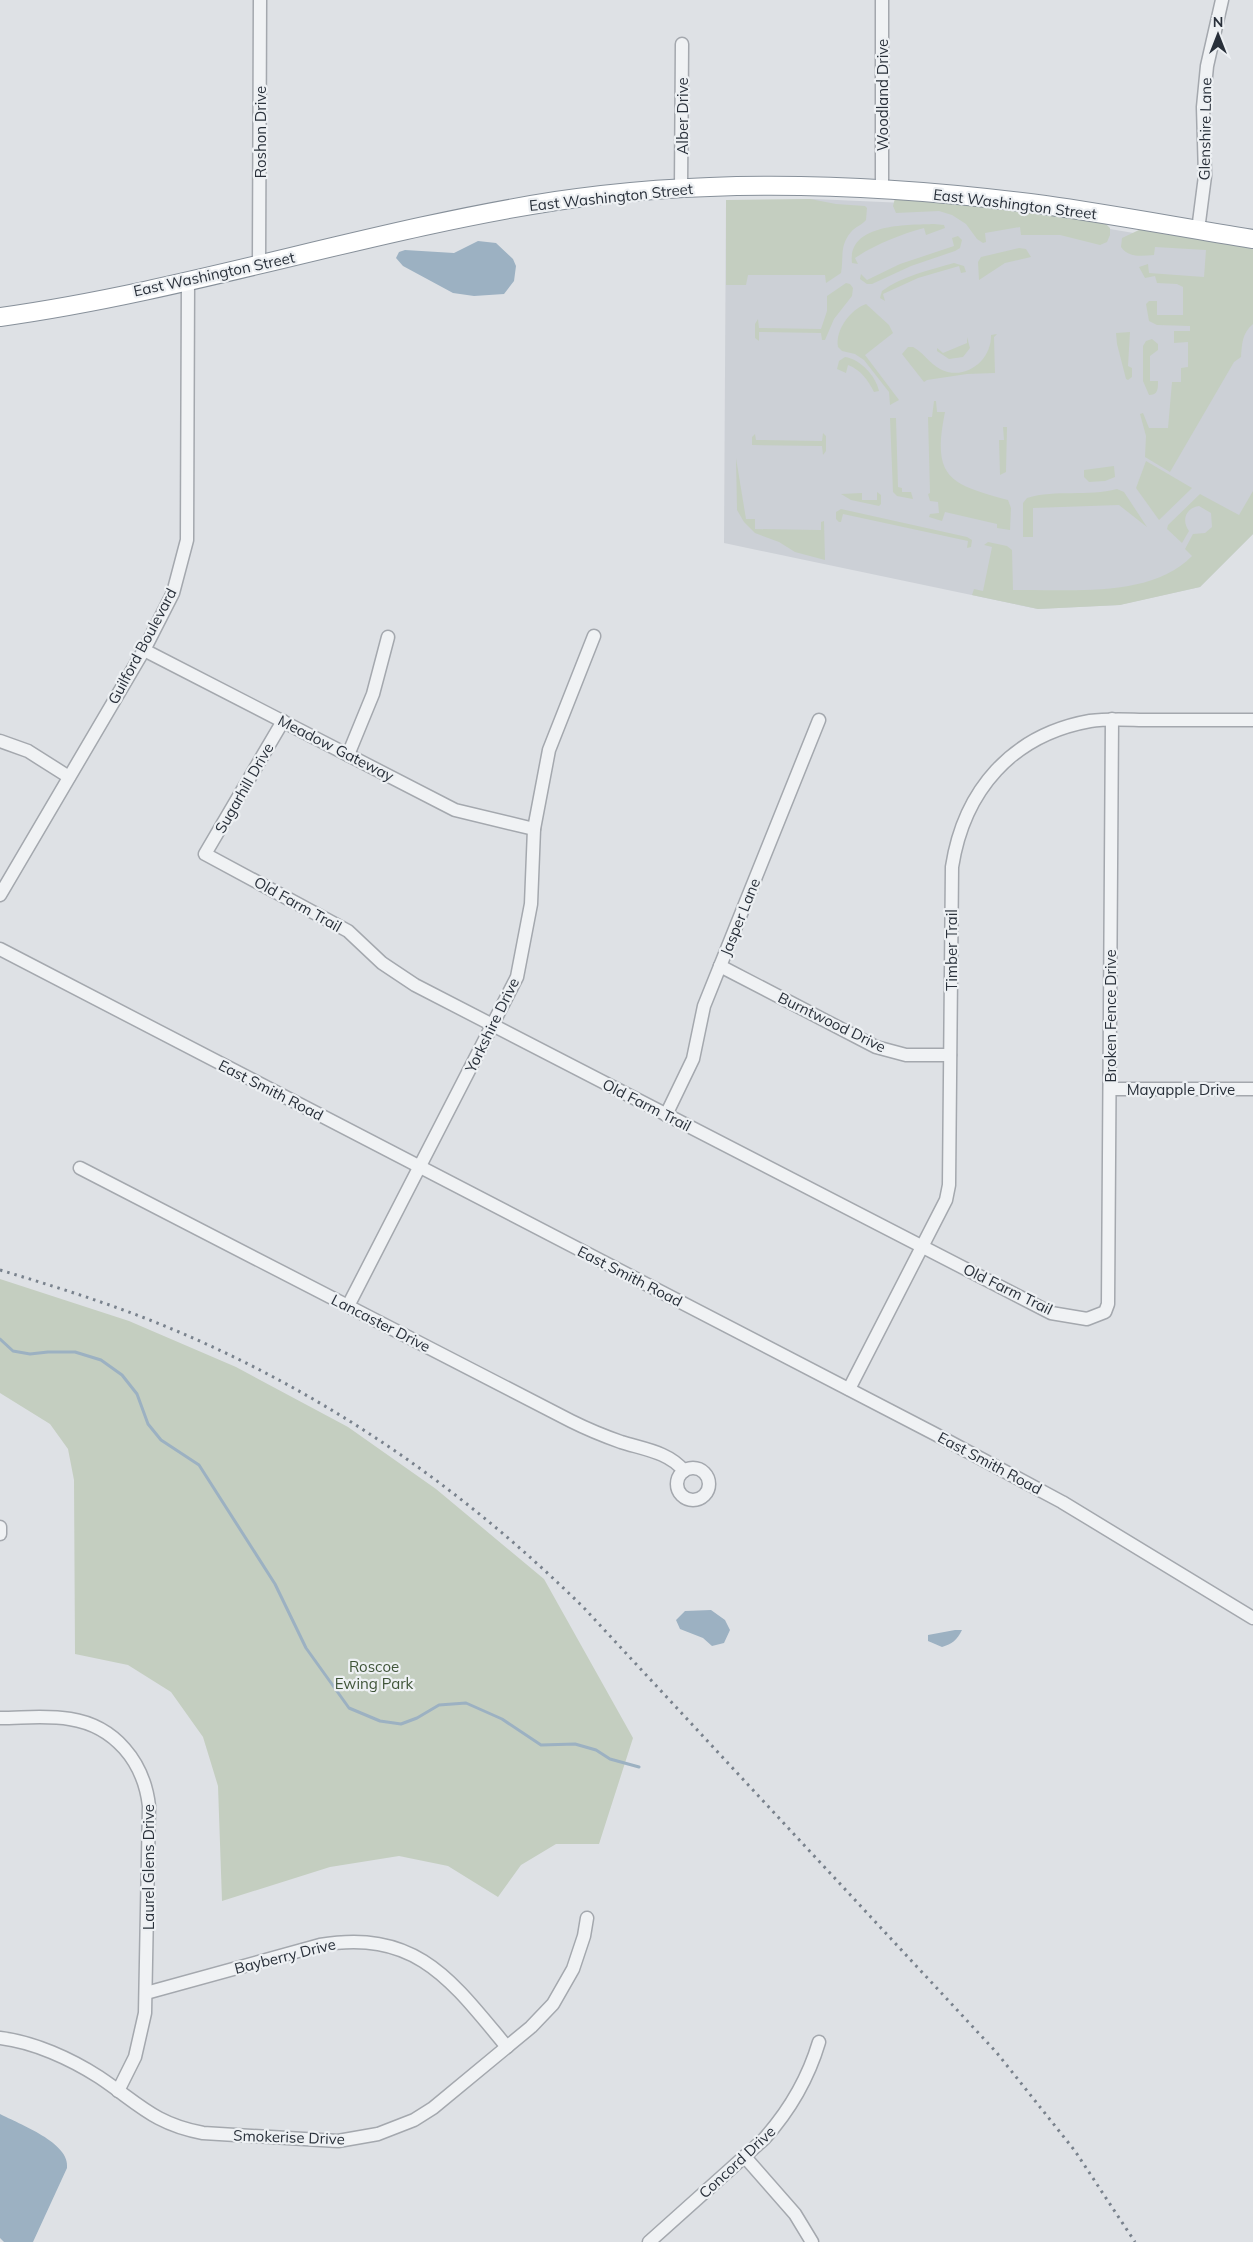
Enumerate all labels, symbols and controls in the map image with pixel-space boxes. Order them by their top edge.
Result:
north arrow [1193,10,1243,60]
text: N [1213,13,1223,31]
street label: Woodland Drive [873,39,892,151]
street label: Alber Drive [673,77,692,155]
street label: Glenshire Lane [1195,77,1215,181]
street label: Roshon Drive [251,86,270,178]
street label: East Washington Street [528,179,694,215]
street label: East Washington Street [932,185,1098,223]
street label: East Washington Street [132,248,296,300]
street label: Guilford Boulevard [103,585,181,707]
street label: Meadow Gateway [275,711,397,785]
street label: Sugarhill Drive [210,739,278,837]
street label: Old Farm Trail [251,872,345,936]
street label: Jasper Lane [716,875,764,959]
street label: Timber Trail [942,909,961,991]
street label: Broken Fence Drive [1101,949,1120,1083]
street label: Yorkshire Drive [460,975,523,1076]
street label: Burntwood Drive [775,988,889,1056]
street label: East Smith Road [215,1055,327,1125]
street label: Old Farm Trail [599,1074,695,1136]
street label: Mayapple Drive [1127,1080,1235,1099]
street label: East Smith Road [574,1241,686,1311]
street label: Old Farm Trail [960,1259,1056,1319]
street label: Lancaster Drive [328,1290,434,1356]
street label: East Smith Road [935,1428,1045,1498]
park label: Roscoe Ewing Park [335,1657,414,1693]
street label: Laurel Glens Drive [139,1804,158,1930]
street label: Bayberry Drive [232,1934,338,1978]
street label: Concord Drive [695,2122,779,2202]
street label: Smokerise Drive [233,2126,345,2148]

